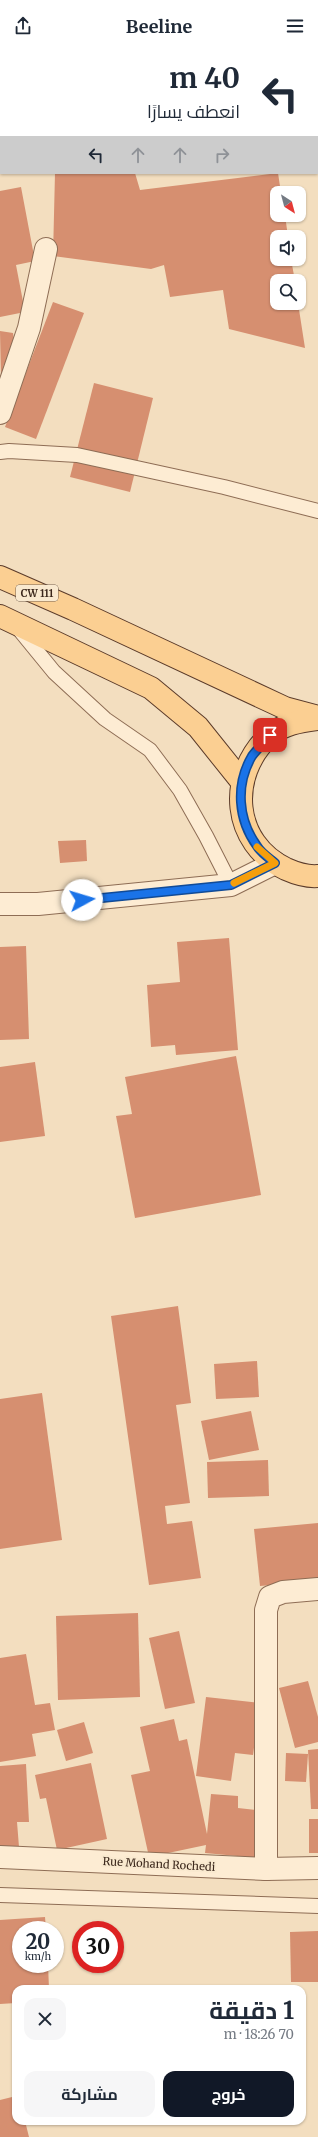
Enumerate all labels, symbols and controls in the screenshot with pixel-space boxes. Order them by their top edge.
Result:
icon: share [12,15,34,37]
text: Beeline [126,15,192,38]
icon: menu [284,15,306,37]
text: 40 m [169,60,240,96]
icon: left [254,68,306,120]
text: انعطف يسارًا [147,100,240,123]
icon: left [85,144,107,166]
icon: ahead [127,144,149,166]
icon: ahead [169,144,191,166]
icon: right [211,144,233,166]
north arrow [270,186,306,222]
map controls [270,186,306,310]
button: sound [270,230,306,266]
button: search [270,274,306,310]
road number: CW 111 [16,585,58,601]
pin [253,718,287,752]
icon: arrive [259,724,281,746]
position arrow [61,879,103,921]
street label: Rue Mohand Rochedi [102,1854,216,1874]
speed limit sign: 30 [72,1921,124,1973]
text: 20 [26,1929,50,1954]
text: km/h [25,1950,51,1963]
text: 1 دقيقة [209,1995,294,2026]
button: close [24,1998,66,2040]
text: 70 m · 18:26 [224,2026,294,2043]
button: مشاركة [24,2071,155,2117]
button: خروج [163,2071,294,2117]

